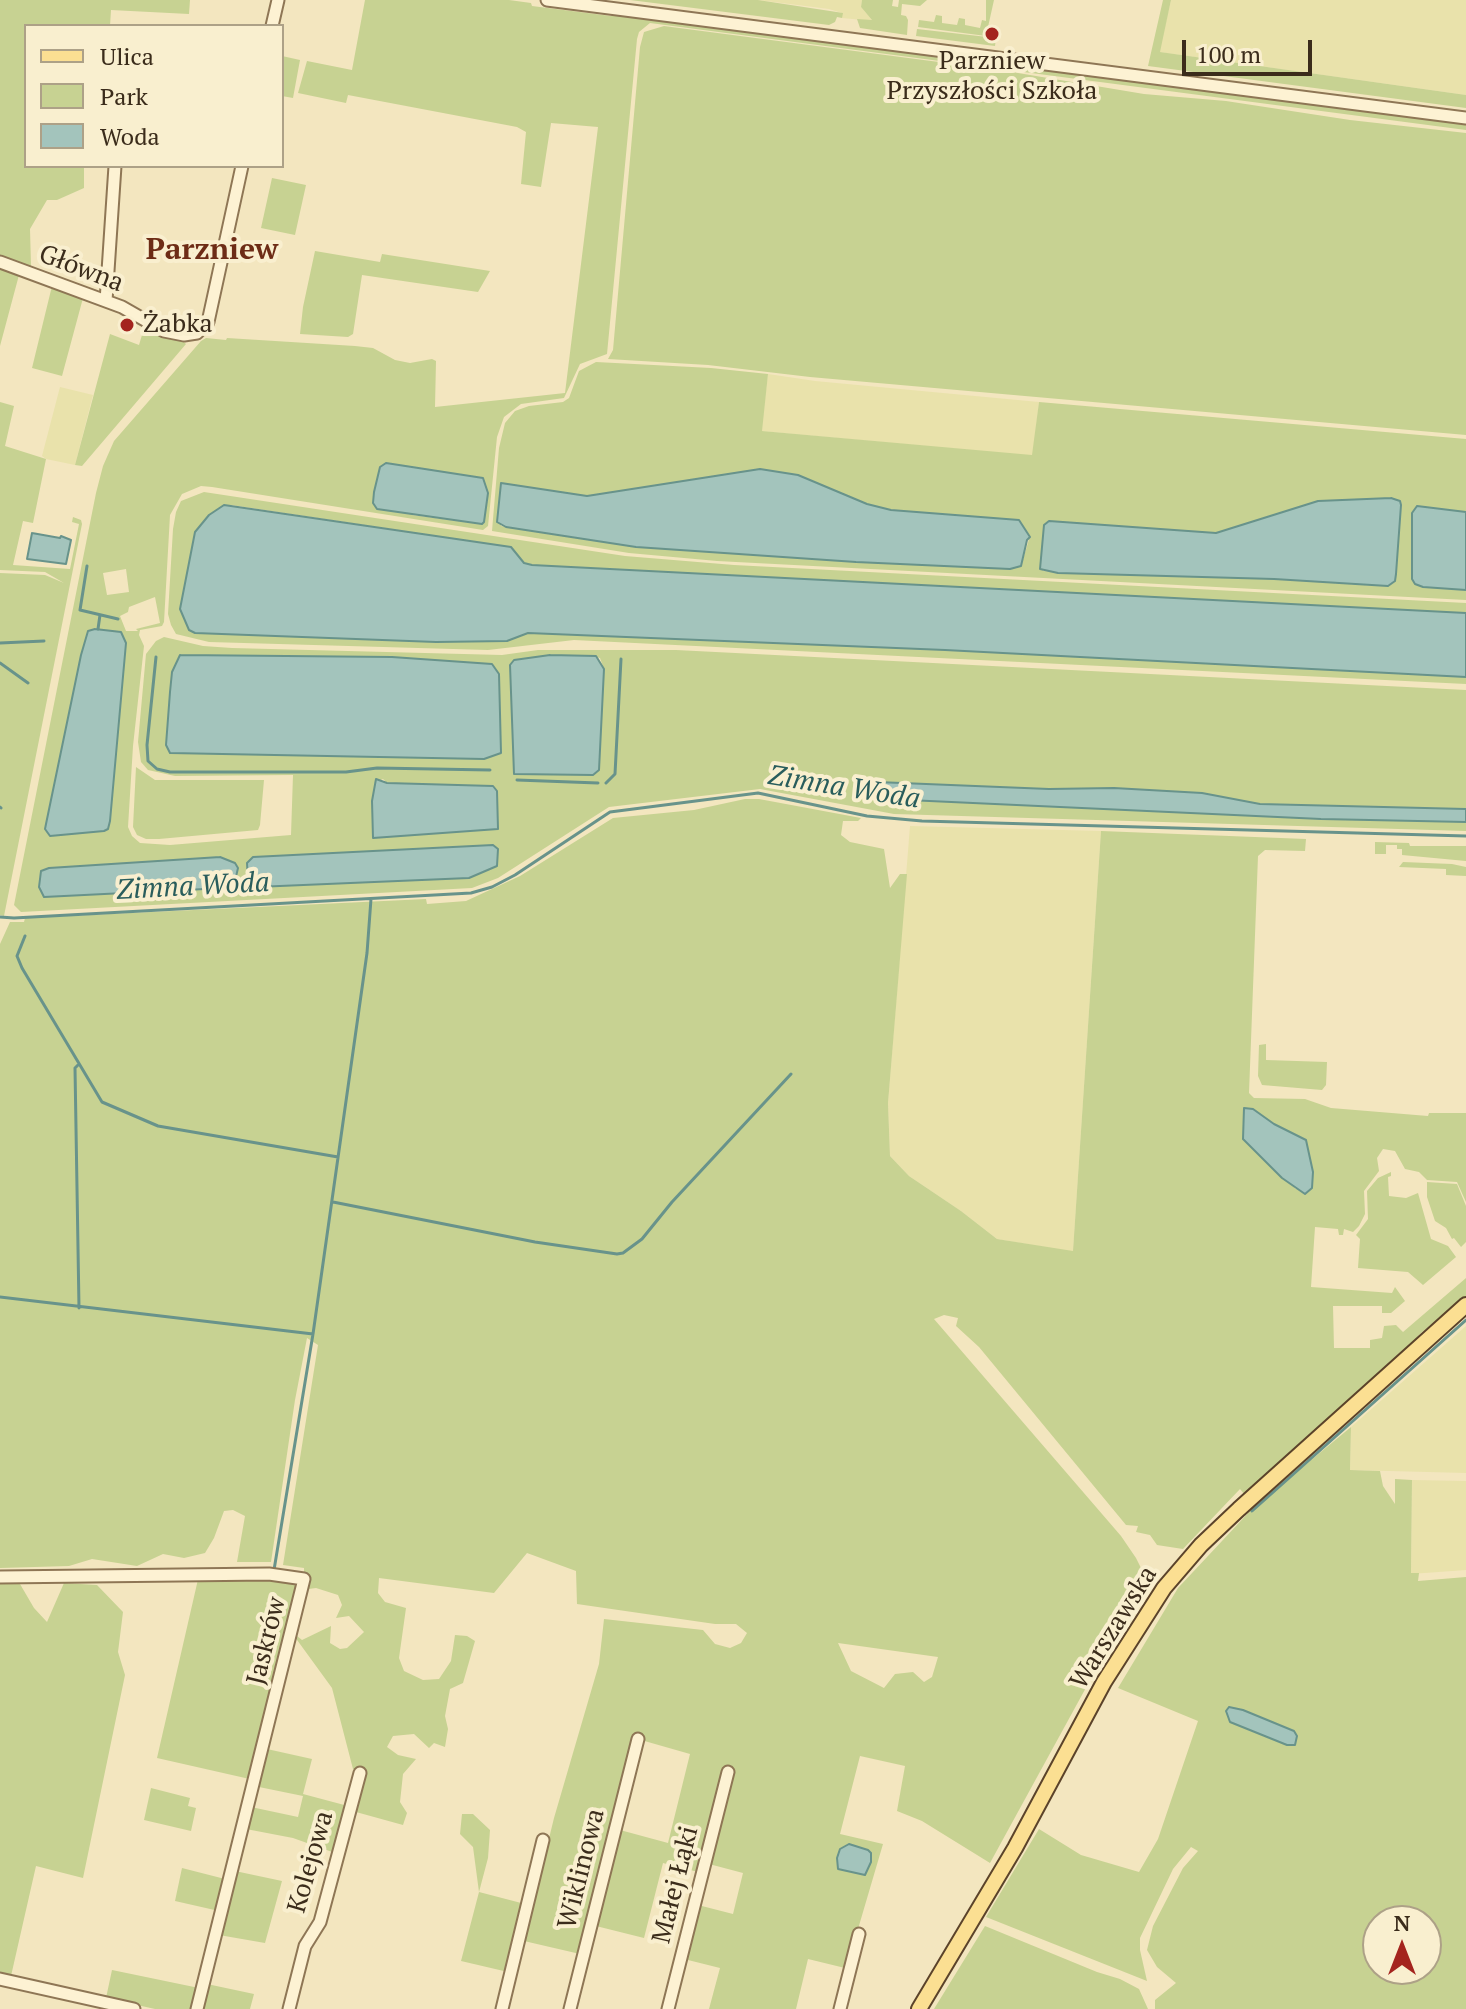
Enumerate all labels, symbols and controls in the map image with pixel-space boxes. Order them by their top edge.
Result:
legend [24,24,284,168]
scale bar [1186,24,1316,74]
marker: Parzniew Przyszłości Szkoła [983,25,1001,43]
text: 100 m [1196,38,1261,70]
text: Ulica [100,40,154,72]
place label: Parzniew Przyszłości Szkoła [887,46,1097,108]
text: Park [100,80,148,112]
text: Woda [100,120,160,152]
district label: Parzniew [146,232,278,268]
street label: Główna [34,239,128,299]
place label: Żabka [143,309,213,341]
marker: Żabka [118,316,136,334]
water label: Zimna Woda [766,759,922,817]
water label: Zimna Woda [116,866,270,908]
street label: Warszawska [1064,1561,1164,1695]
street label: Jaskrów [241,1594,293,1688]
street label: Wiklinowa [552,1806,612,1932]
street label: Kolejowa [282,1808,340,1916]
street label: Małej Łąki [646,1823,706,1947]
north arrow [1362,1905,1442,1985]
text: N [1394,1908,1410,1937]

